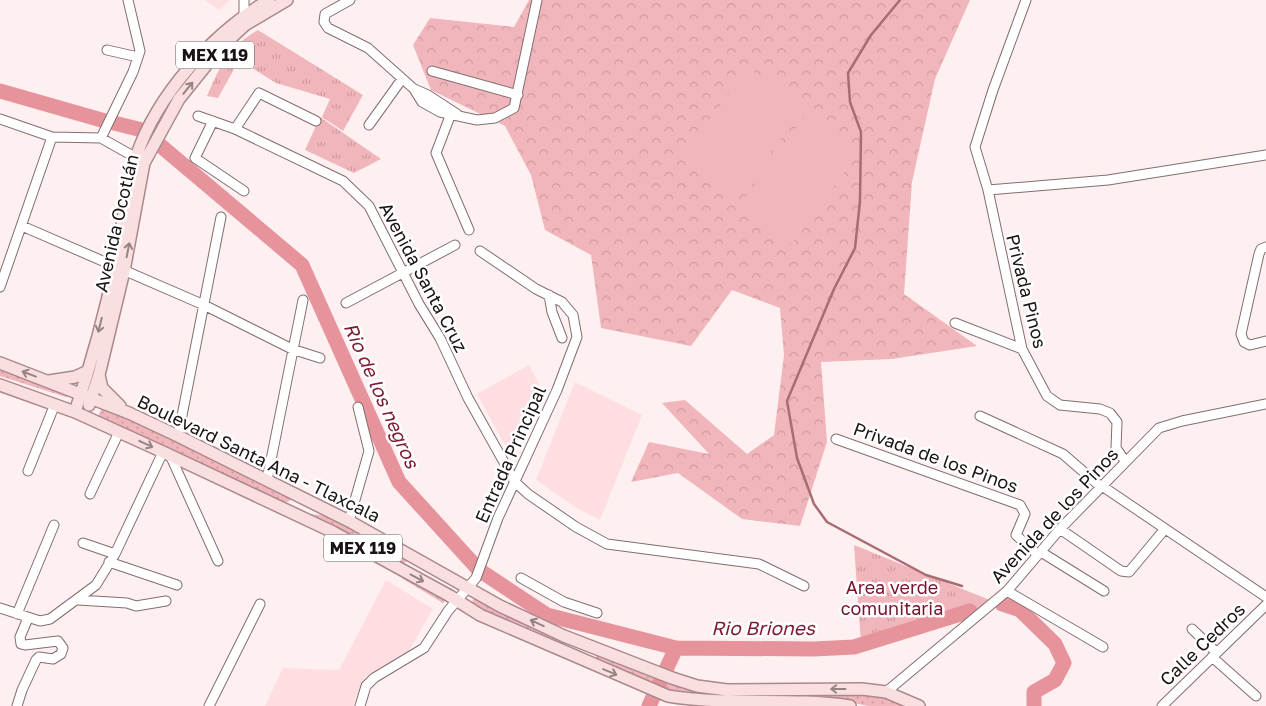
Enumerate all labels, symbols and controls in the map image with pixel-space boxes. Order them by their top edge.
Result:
road number: MEX 119 [176,42,254,68]
one-way arrow [182,82,193,95]
street label: Avenida Ocotlán [89,152,143,294]
street label: Avenida Santa Cruz [375,198,473,356]
street label: Privada Pinos [1002,232,1052,350]
one-way arrow [123,243,133,259]
one-way arrow [95,316,104,332]
water label: Rio de los negros [340,319,425,472]
one-way arrow [22,369,37,378]
street label: Entrada Principal [470,382,550,526]
street label: Boulevard Santa Ana - Tlaxcala [134,389,384,527]
street label: Privada de los Pinos [851,417,1021,497]
one-way arrow [138,440,153,449]
street label: Avenida de los Pinos [986,443,1122,587]
road number: MEX 119 [324,534,402,562]
one-way arrow [409,573,424,583]
park label: Area verde comunitaria [841,576,943,619]
street label: Calle Cedros [1155,598,1249,690]
water label: Rio Briones [711,616,816,639]
one-way arrow [530,618,545,628]
one-way arrow [602,667,617,677]
one-way arrow [830,684,846,694]

